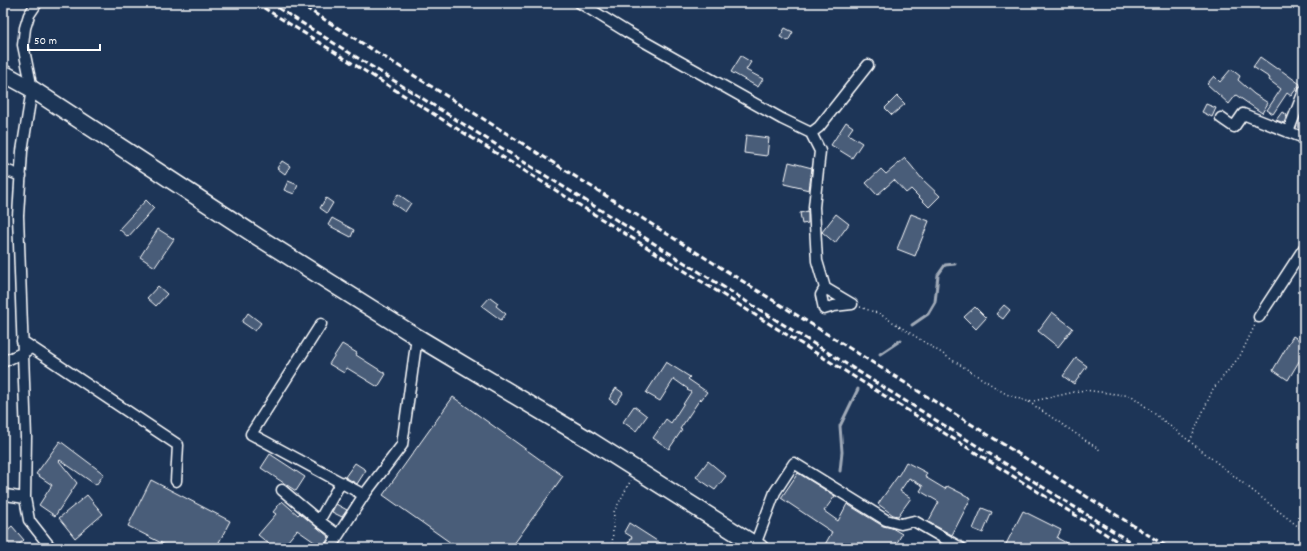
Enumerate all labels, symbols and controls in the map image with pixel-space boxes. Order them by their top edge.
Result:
scale bar [28,26,100,52]
text: 50 m [34,33,57,50]

